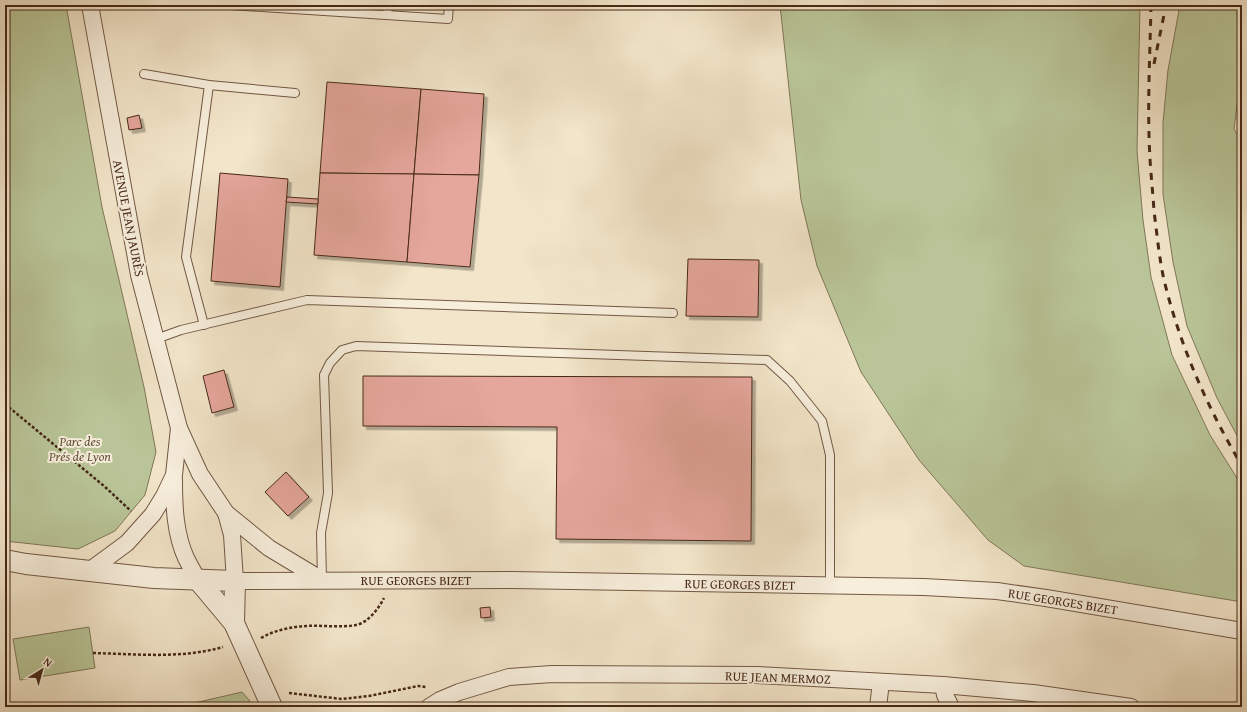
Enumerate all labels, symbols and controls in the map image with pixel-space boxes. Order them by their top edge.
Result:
street label: AVENUE JEAN JAURÈS [108,158,149,278]
park label: Parc des Prés de Lyon [48,432,111,466]
street label: RUE GEORGES BIZET [361,571,472,590]
street label: RUE GEORGES BIZET [684,574,796,595]
street label: RUE GEORGES BIZET [1007,583,1120,620]
north arrow [22,650,62,690]
text: N [40,653,56,671]
street label: RUE JEAN MERMOZ [725,666,831,689]

